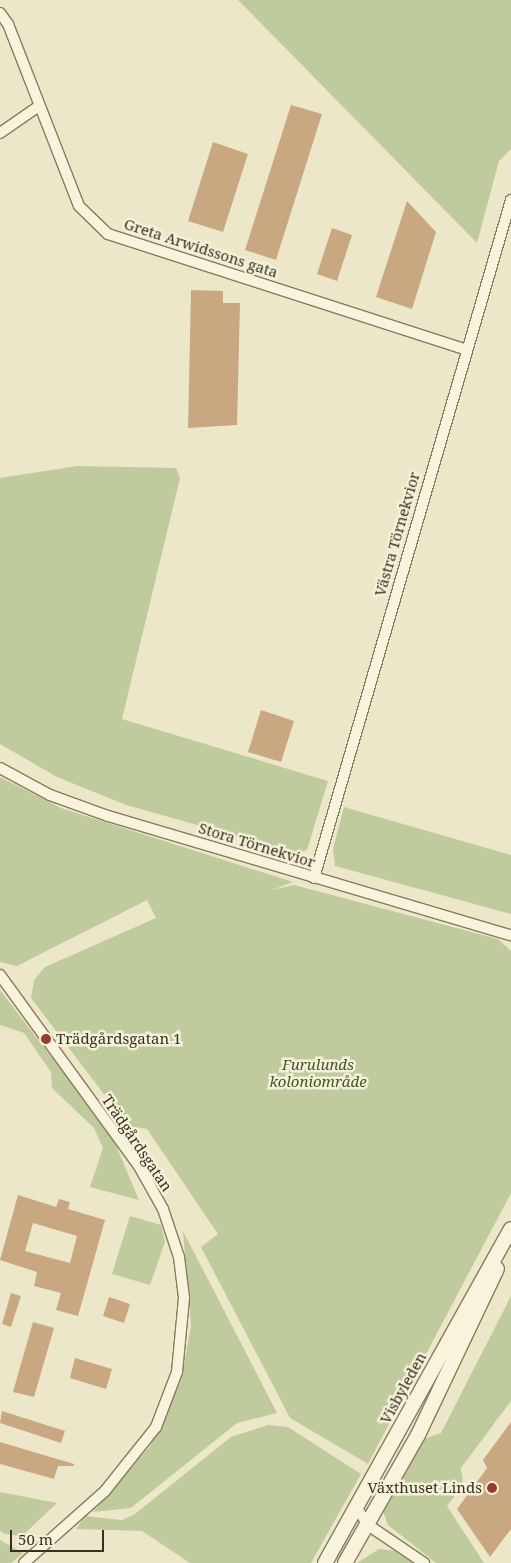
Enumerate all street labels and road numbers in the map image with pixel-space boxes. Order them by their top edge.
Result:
street label: Greta Arwidssons gata [122,215,280,281]
street label: Västra Törnekvior [371,470,423,598]
street label: Stora Törnekvior [196,819,318,871]
street label: Trädgårdsgatan [98,1091,176,1195]
street label: Visbyleden [376,1349,430,1427]

